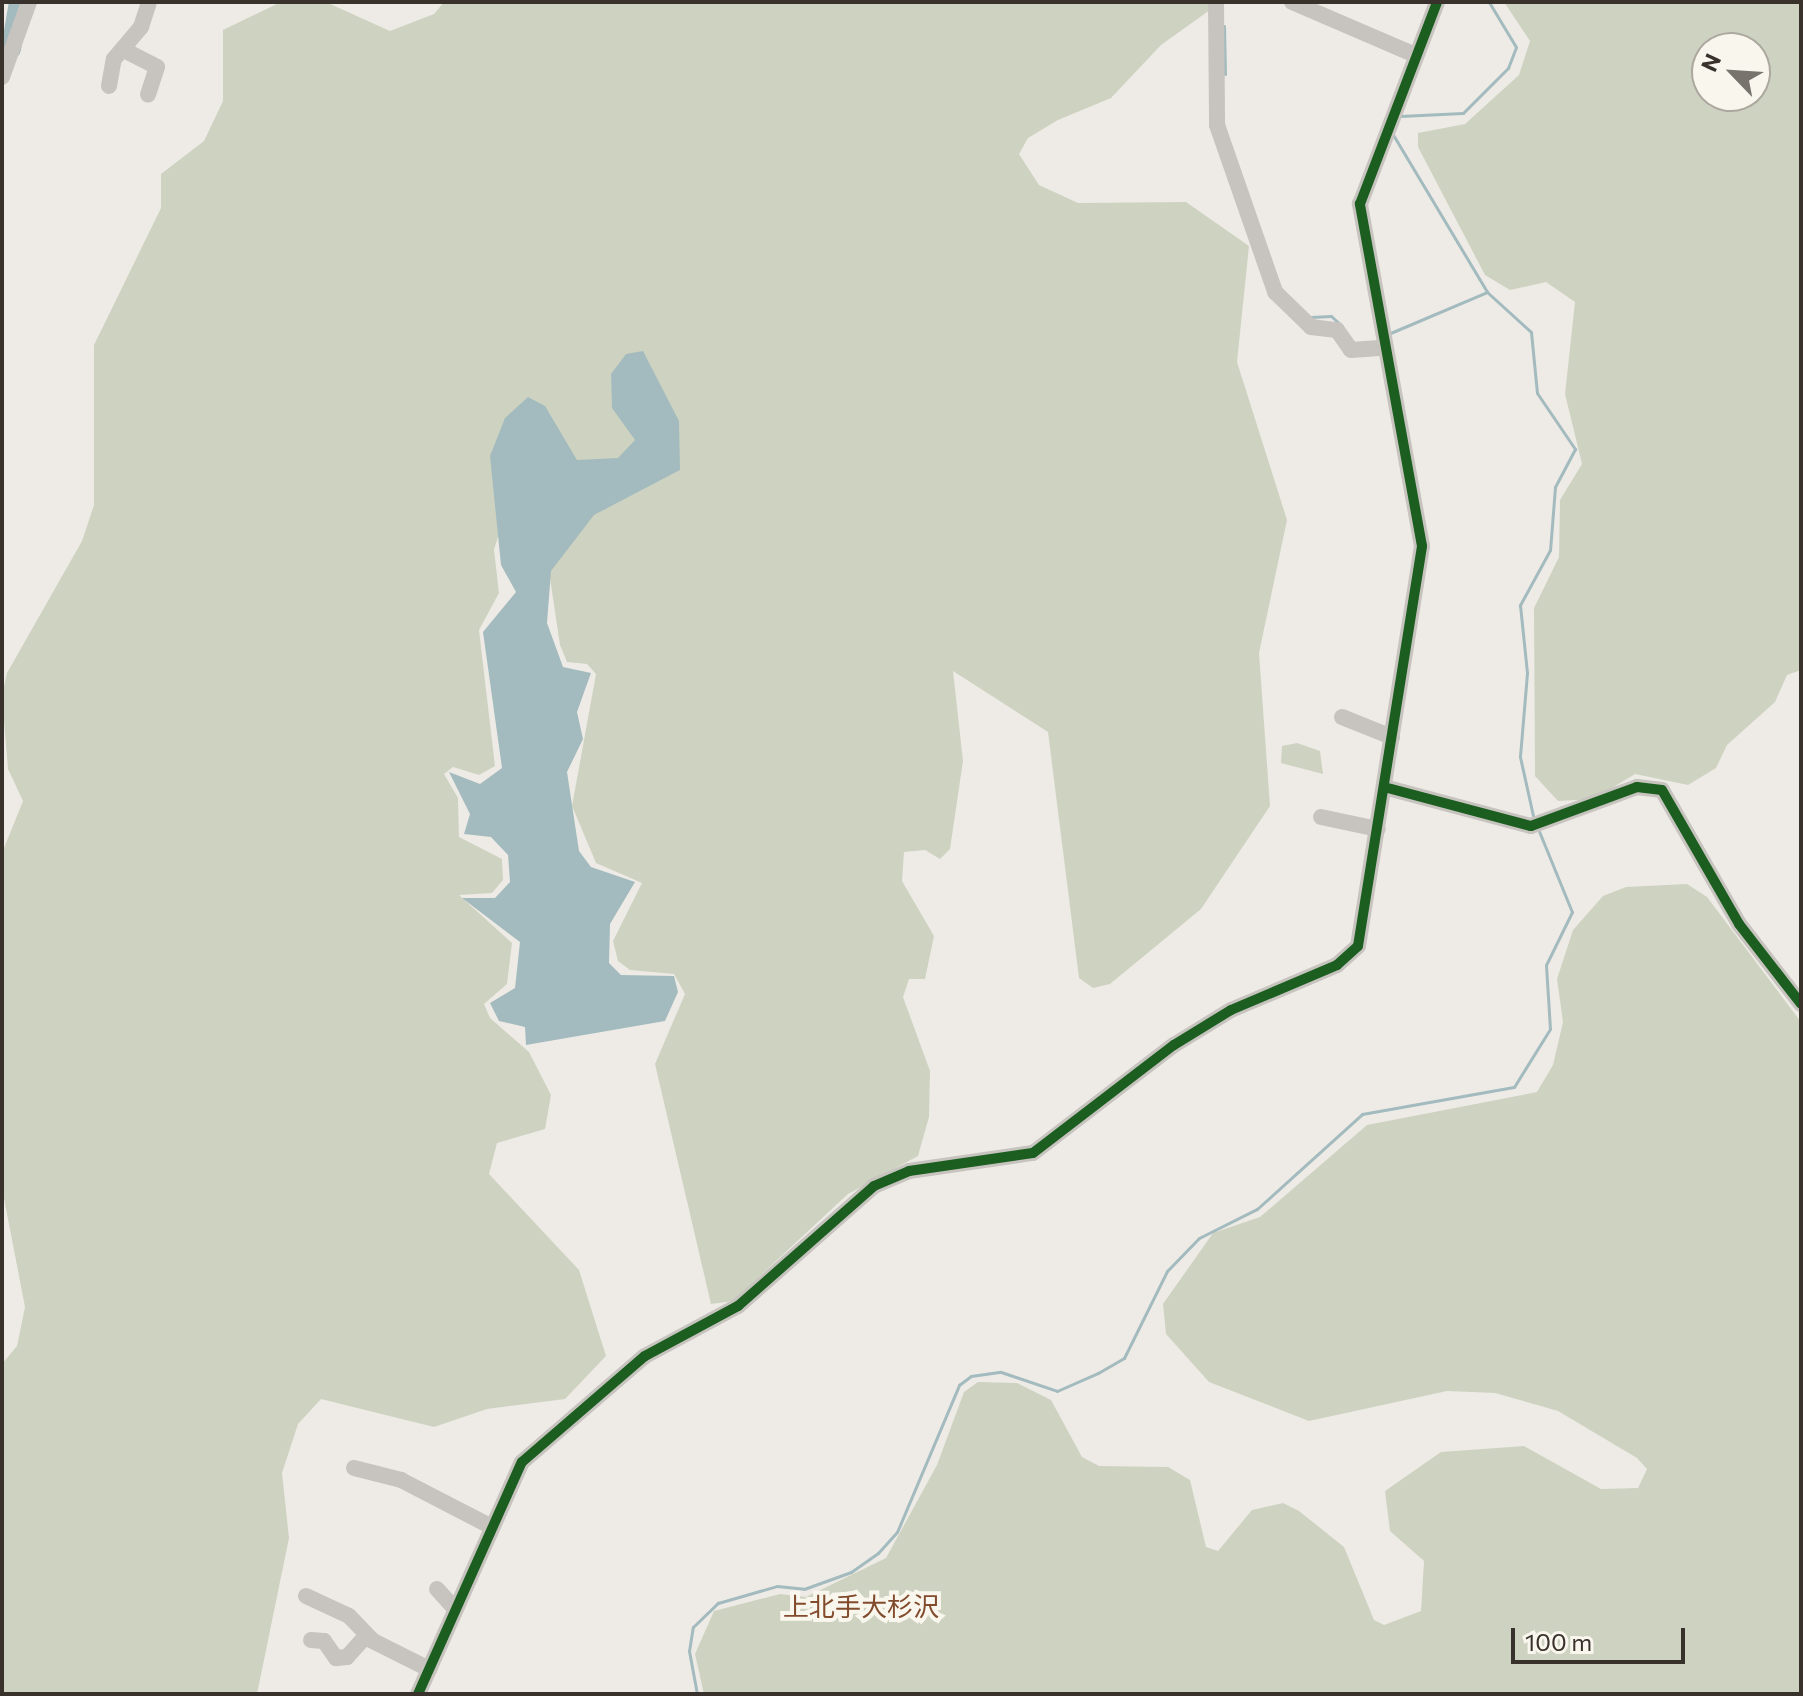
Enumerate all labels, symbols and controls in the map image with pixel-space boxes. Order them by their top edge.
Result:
north arrow [1691,32,1771,112]
text: N [1695,49,1726,76]
district label: 上北手大杉沢 [783,1590,939,1622]
scale bar [1515,1612,1689,1662]
text: 100 m [1525,1627,1592,1656]

